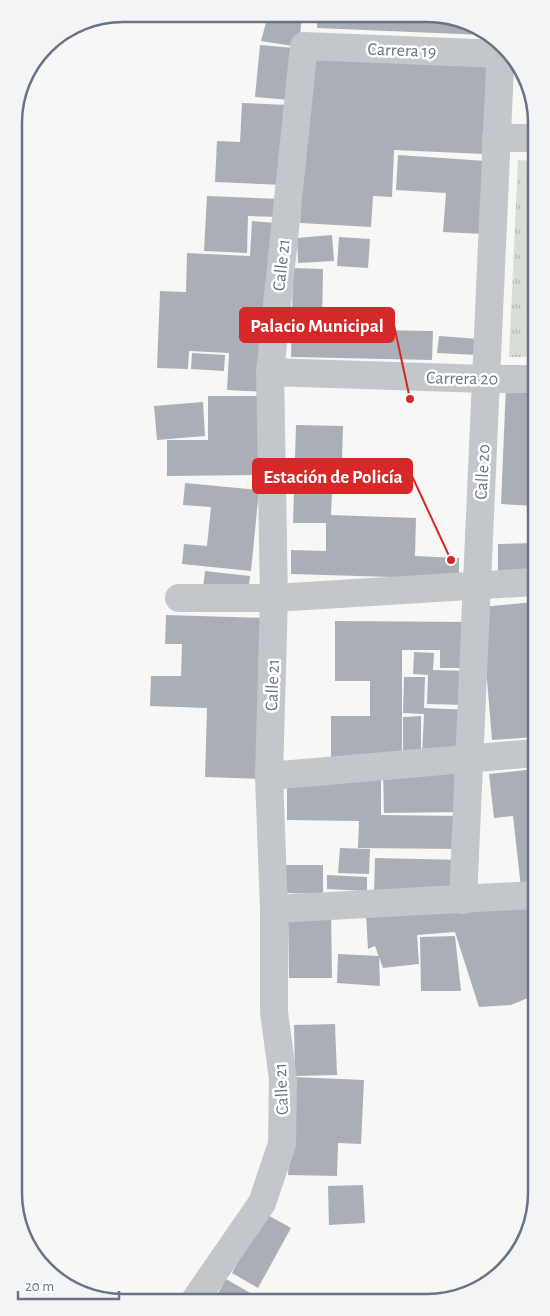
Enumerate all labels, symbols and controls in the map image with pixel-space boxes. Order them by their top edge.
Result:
street label: Carrera 19 [367,41,437,61]
street label: Calle 21 [270,238,294,292]
callout: Palacio Municipal [240,308,394,342]
text: Palacio Municipal [250,317,384,336]
street label: Carrera 20 [426,369,498,389]
street label: Calle 20 [473,444,493,500]
callout: Estación de Policía [253,459,412,493]
text: Estación de Policía [263,468,403,487]
street label: Calle 21 [263,659,283,711]
street label: Calle 21 [272,1062,292,1115]
scale bar [18,1268,119,1300]
text: 20 m [25,1279,54,1294]

